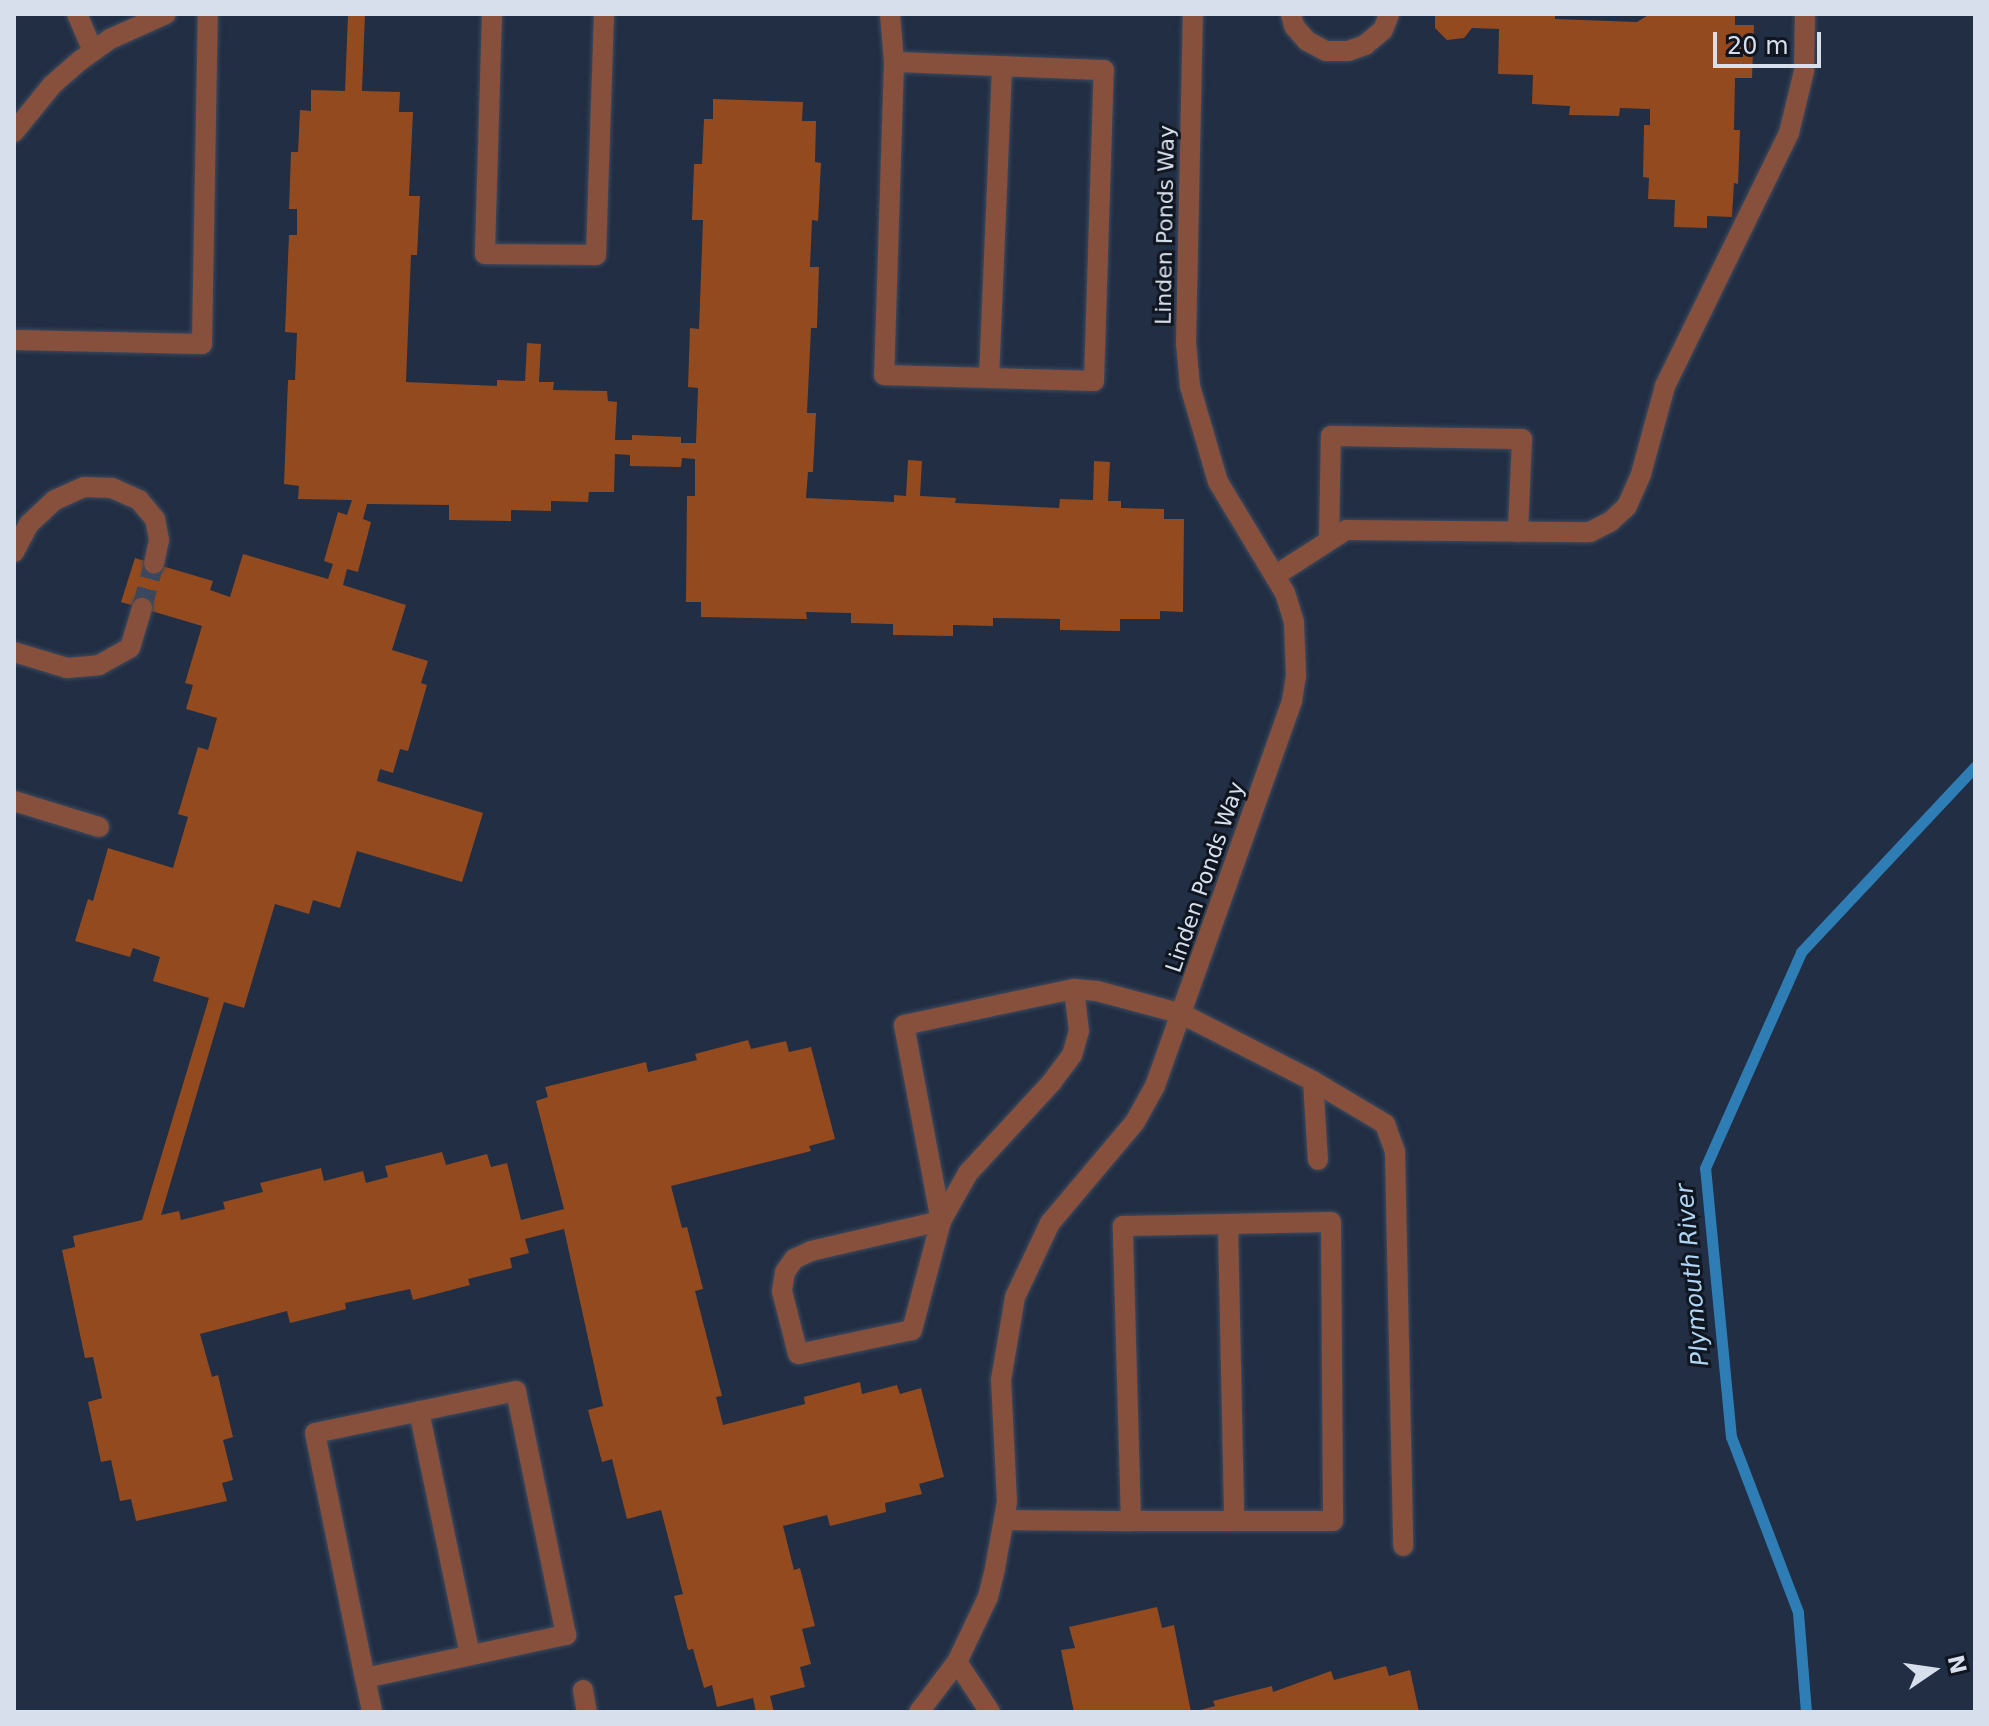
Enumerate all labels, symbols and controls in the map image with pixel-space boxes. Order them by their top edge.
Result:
scale bar [1717,16,1825,66]
text: 20 m [1727,32,1789,60]
street label: Linden Ponds Way [1150,125,1180,325]
street label: Linden Ponds Way [1160,778,1250,976]
water label: Plymouth River [1671,1183,1715,1367]
north arrow [1893,1630,1973,1710]
text: N [1943,1653,1971,1676]

